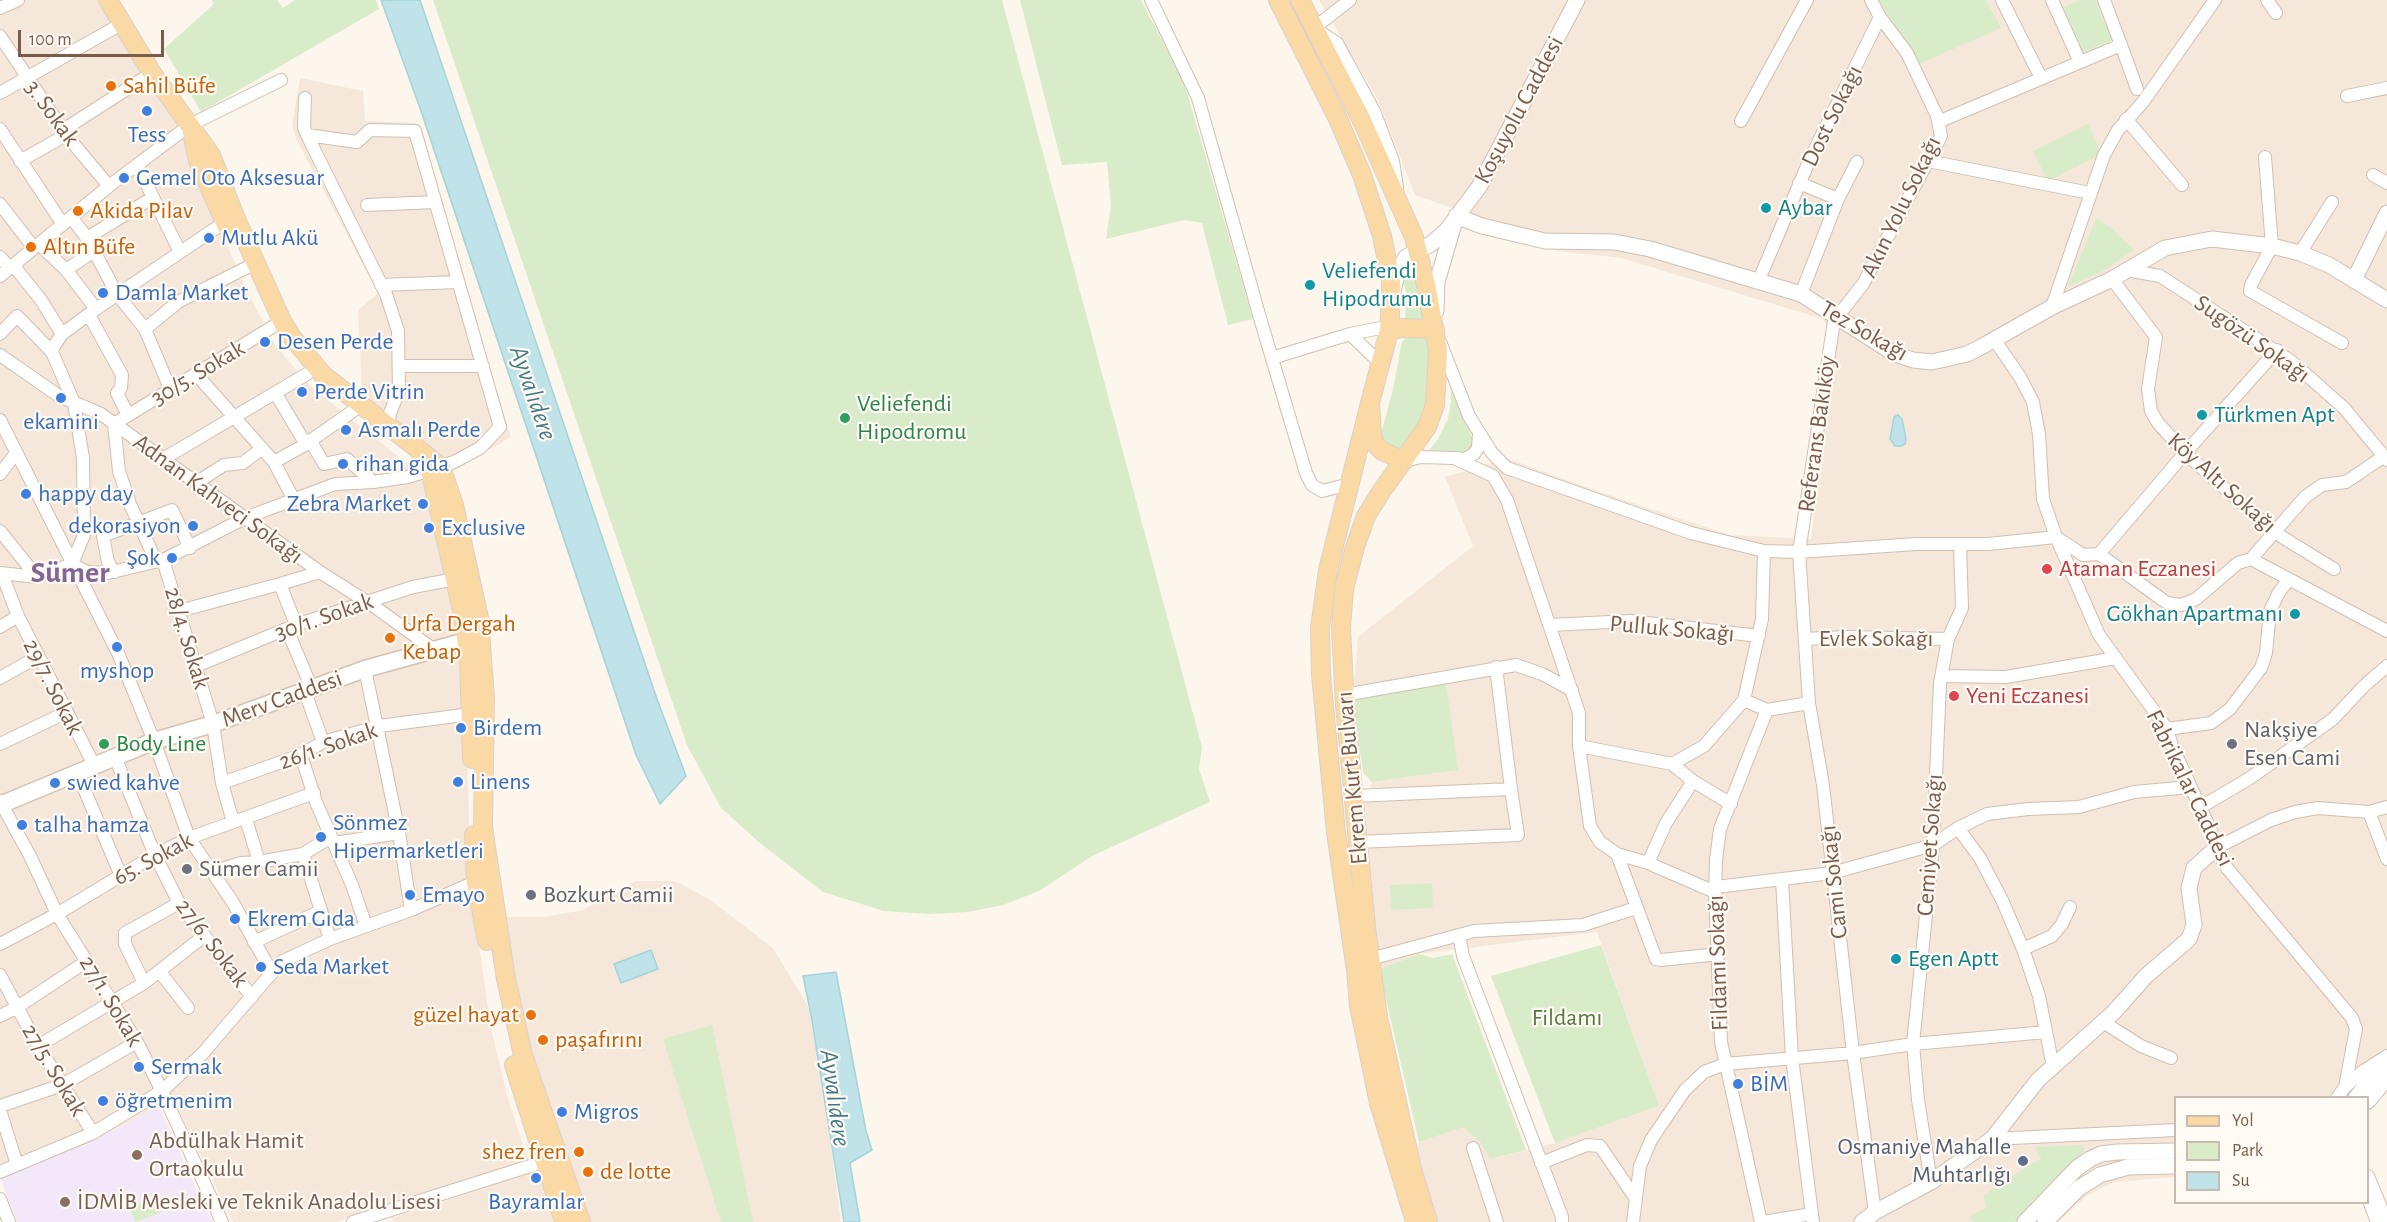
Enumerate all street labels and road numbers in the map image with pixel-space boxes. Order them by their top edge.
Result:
street label: Koşuyolu Caddesi [1468,31,1570,189]
street label: Dost Sokağı [1795,60,1869,172]
street label: 3. Sokak [18,74,86,152]
street label: Akın Yolu Sokağı [1854,132,1948,282]
street label: Sugözü Sokağı [2189,289,2315,389]
street label: Tez Sokağı [1815,294,1913,368]
street label: 30/5. Sokak [146,334,250,412]
street label: Referans Bakıköy [1792,354,1842,514]
street label: Köy Altı Sokağı [2161,426,2283,540]
street label: Adnan Kahveci Sokağı [127,428,309,570]
street label: 28/4. Sokak [158,583,216,693]
street label: 30/1. Sokak [271,587,377,647]
street label: Pulluk Sokağı [1608,609,1736,649]
street label: Evlek Sokağı [1819,625,1933,653]
street label: 29/7. Sokak [17,634,89,740]
street label: Merv Caddesi [218,664,346,734]
street label: Ekrem Kurt Bulvarı [1330,690,1374,866]
street label: Fabrikalar Caddesi [2140,705,2240,871]
street label: 26/1. Sokak [275,716,381,776]
street label: Cemiyet Sokağı [1911,773,1949,917]
street label: Cami Sokağı [1814,824,1854,940]
street label: 65. Sokak [108,826,198,892]
street label: 27/6. Sokak [169,893,255,993]
street label: Fildamı Sokağı [1701,894,1735,1032]
street label: 27/1. Sokak [73,950,149,1052]
street label: 27/5. Sokak [15,1019,93,1121]

